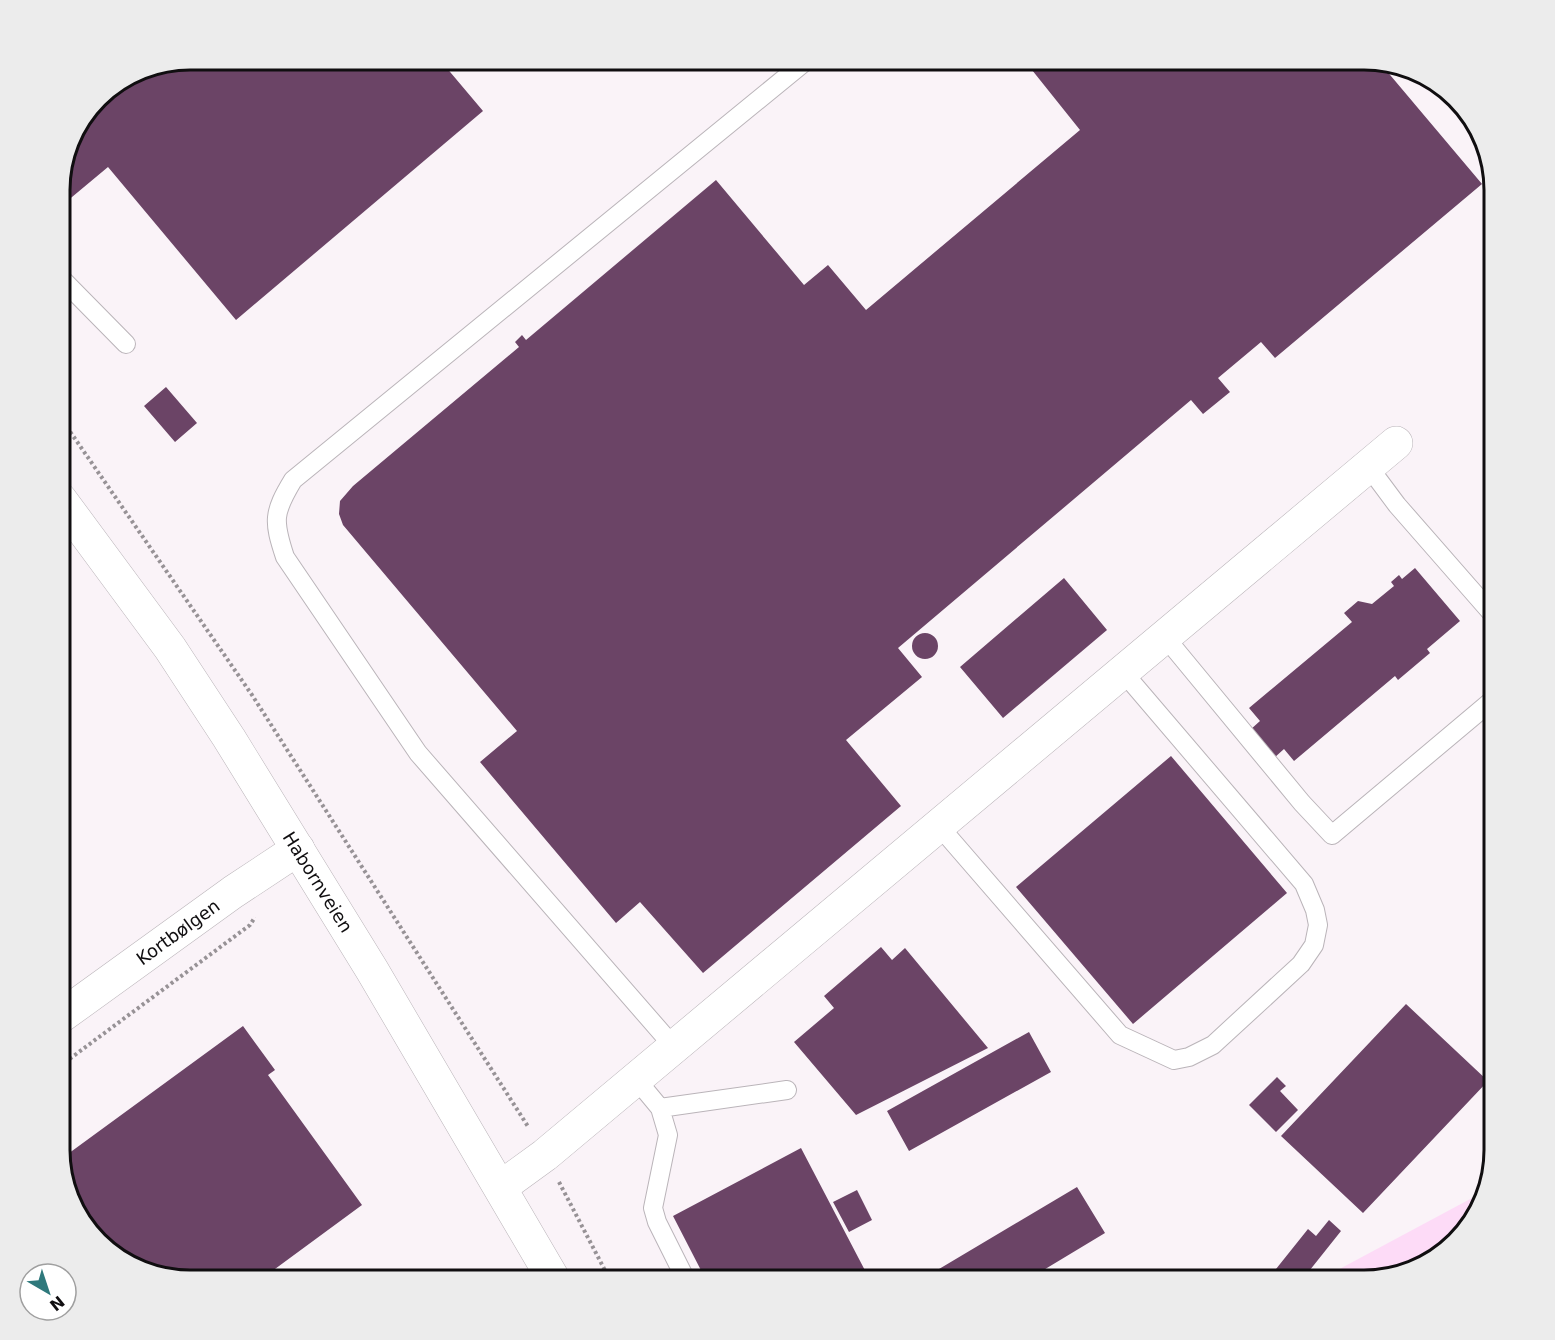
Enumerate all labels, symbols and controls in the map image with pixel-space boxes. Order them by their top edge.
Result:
street label: Habornveien [279,828,357,936]
street label: Kortbølgen [132,895,224,969]
north arrow [18,1262,78,1322]
text: N [46,1292,68,1315]

